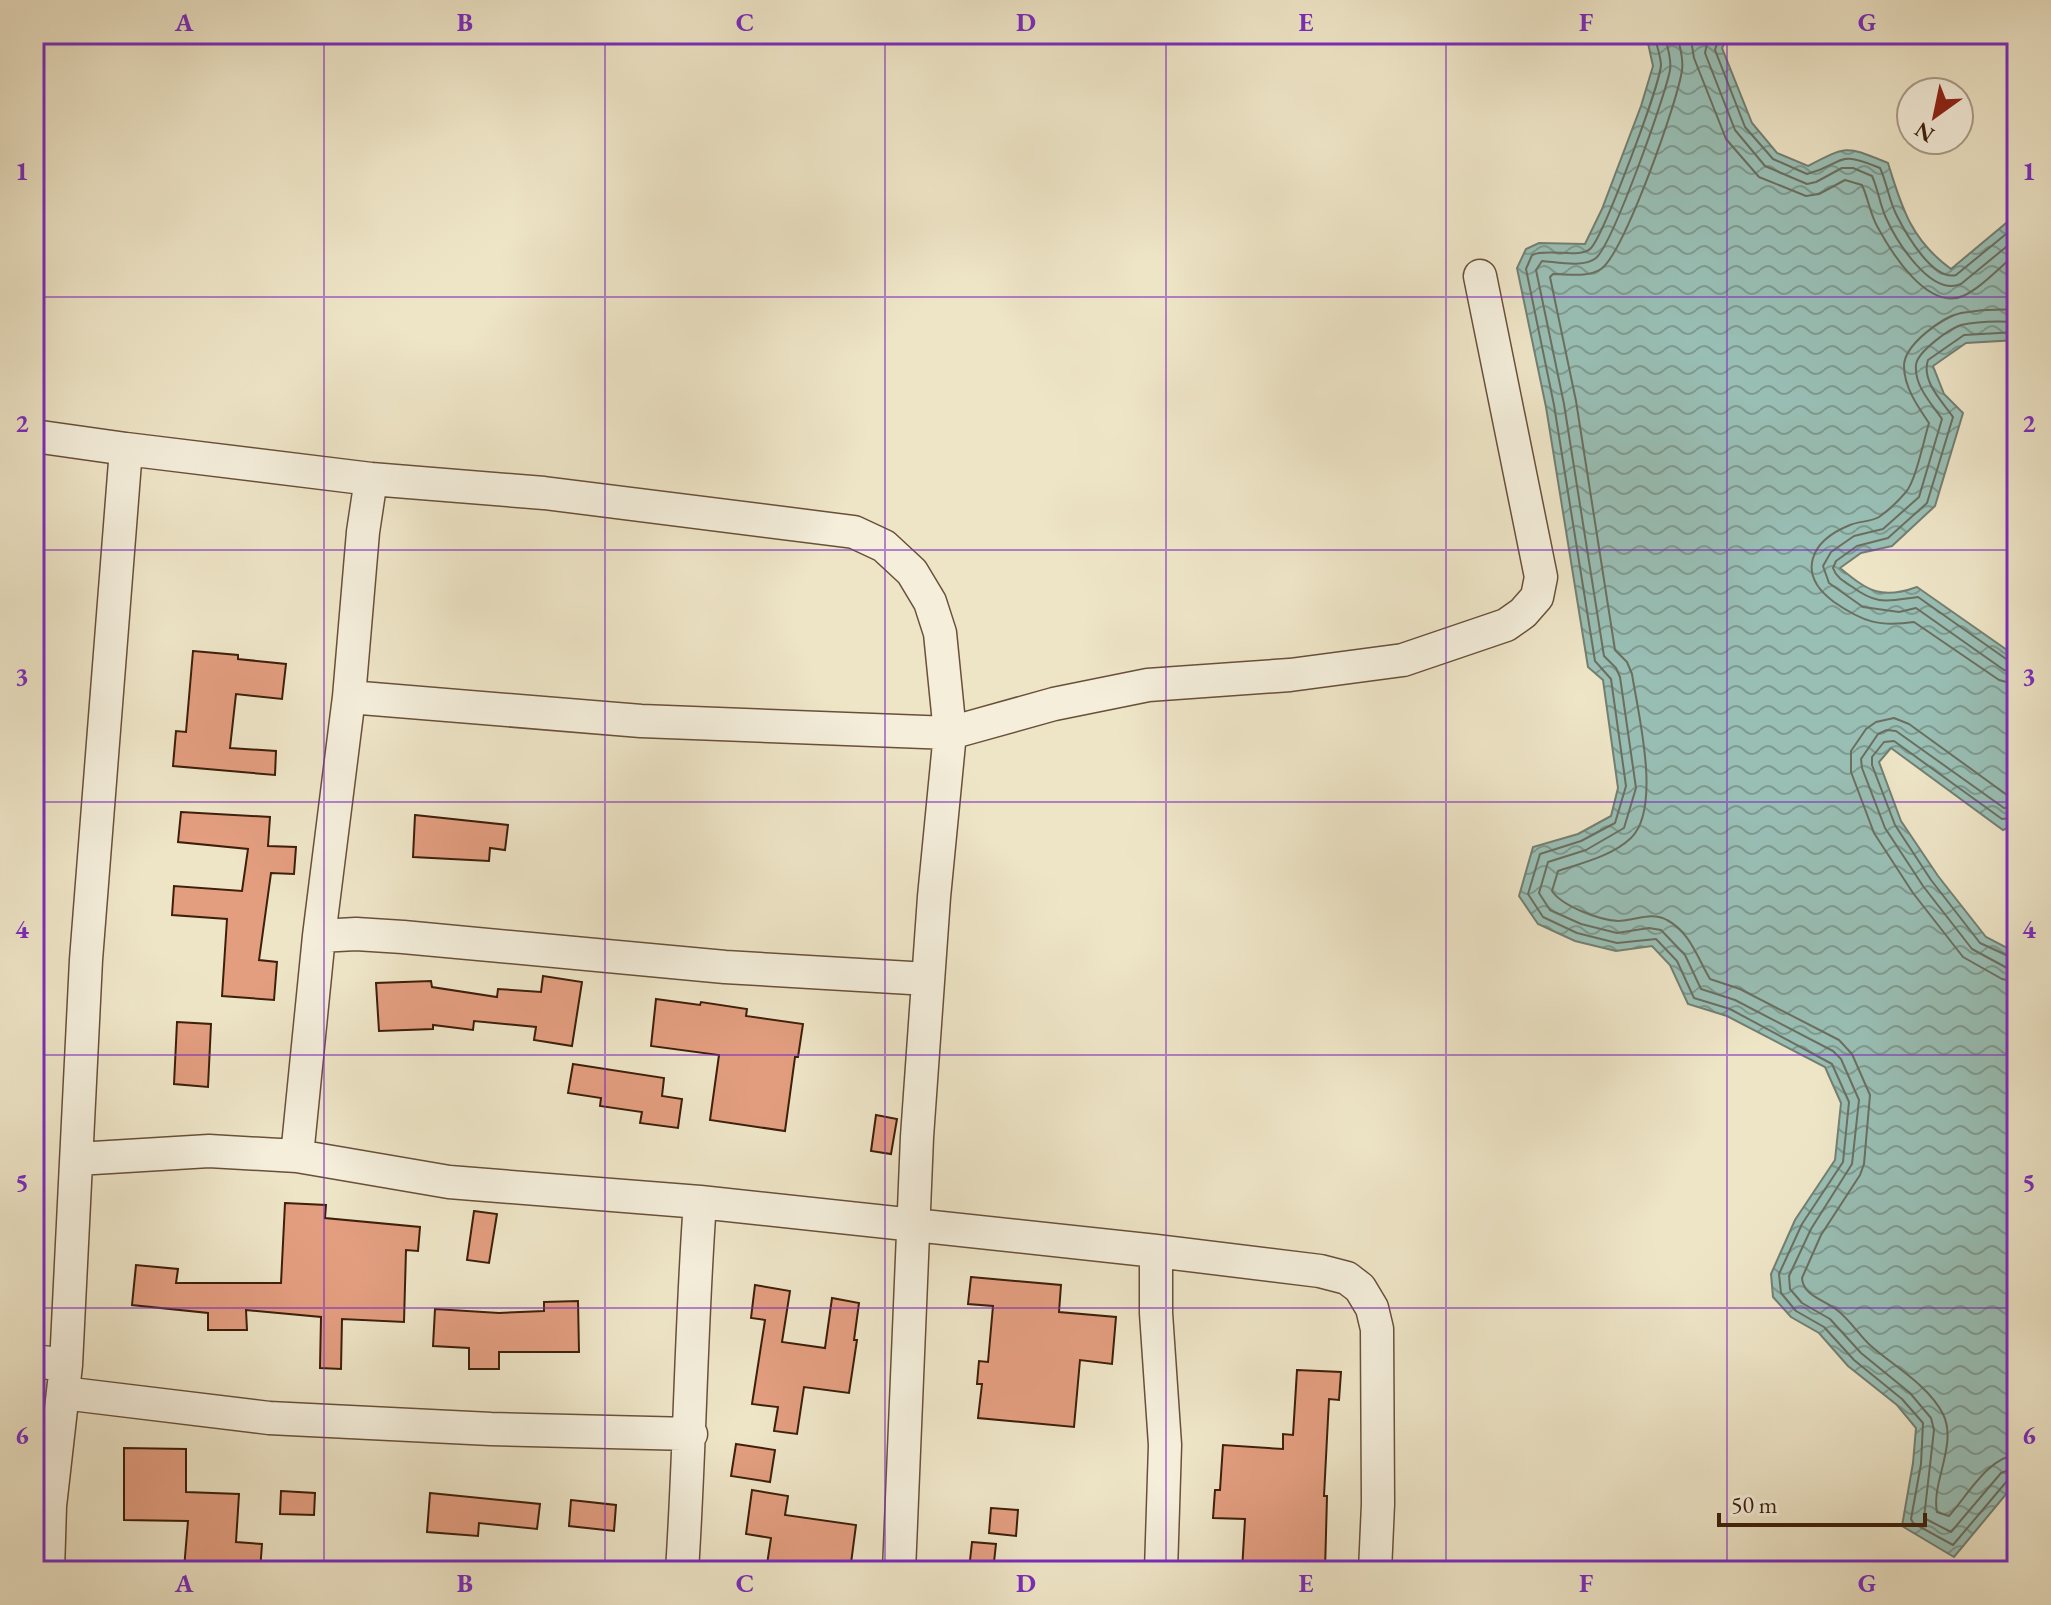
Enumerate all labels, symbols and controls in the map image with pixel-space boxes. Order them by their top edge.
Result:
text: A [174,5,194,39]
text: B [457,5,473,39]
text: C [736,5,754,39]
text: D [1016,5,1036,39]
text: E [1299,5,1314,39]
text: F [1579,5,1593,39]
text: G [1858,5,1877,39]
north arrow [1895,76,1975,156]
text: N [1909,115,1940,149]
text: 1 [15,154,29,188]
text: 1 [2022,154,2036,188]
text: 2 [15,406,29,440]
text: 2 [2022,406,2036,440]
text: 3 [15,659,29,693]
text: 3 [2022,659,2036,693]
text: 4 [15,912,29,946]
text: 4 [2022,912,2036,946]
text: 5 [15,1165,29,1199]
text: 5 [2022,1165,2036,1199]
text: 6 [15,1418,29,1452]
text: 6 [2022,1418,2036,1452]
scale bar [1719,1477,1925,1527]
text: 50 m [1731,1489,1778,1520]
text: A [174,1566,194,1600]
text: B [457,1566,473,1600]
text: C [736,1566,754,1600]
text: D [1016,1566,1036,1600]
text: E [1299,1566,1314,1600]
text: F [1579,1566,1593,1600]
text: G [1858,1566,1877,1600]

